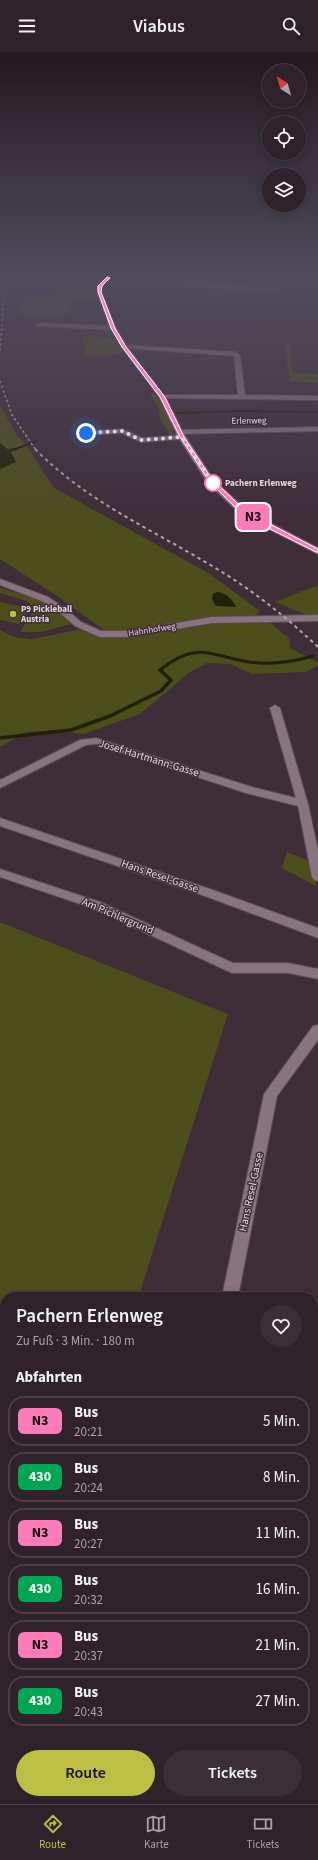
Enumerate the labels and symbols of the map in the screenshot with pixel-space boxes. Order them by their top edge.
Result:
north arrow [262,64,306,108]
street label: Erlenweg [231,414,267,428]
your location [76,423,96,443]
marker: Pachern Erlenweg [204,474,222,492]
place label: Pachern Erlenweg [225,477,297,490]
line badge: N3 [235,504,271,530]
place label: P9 Pickleball Austria [20,603,73,626]
marker: P9 Pickleball Austria [8,609,18,619]
street label: Hahnhofweg [127,620,177,640]
street label: Josef Hartmann-Gasse [97,736,201,781]
street label: Hans Resel-Gasse [120,856,201,896]
street label: Am Pichlergrund [80,894,156,938]
street label: Hans Resel-Gasse [235,1151,267,1233]

